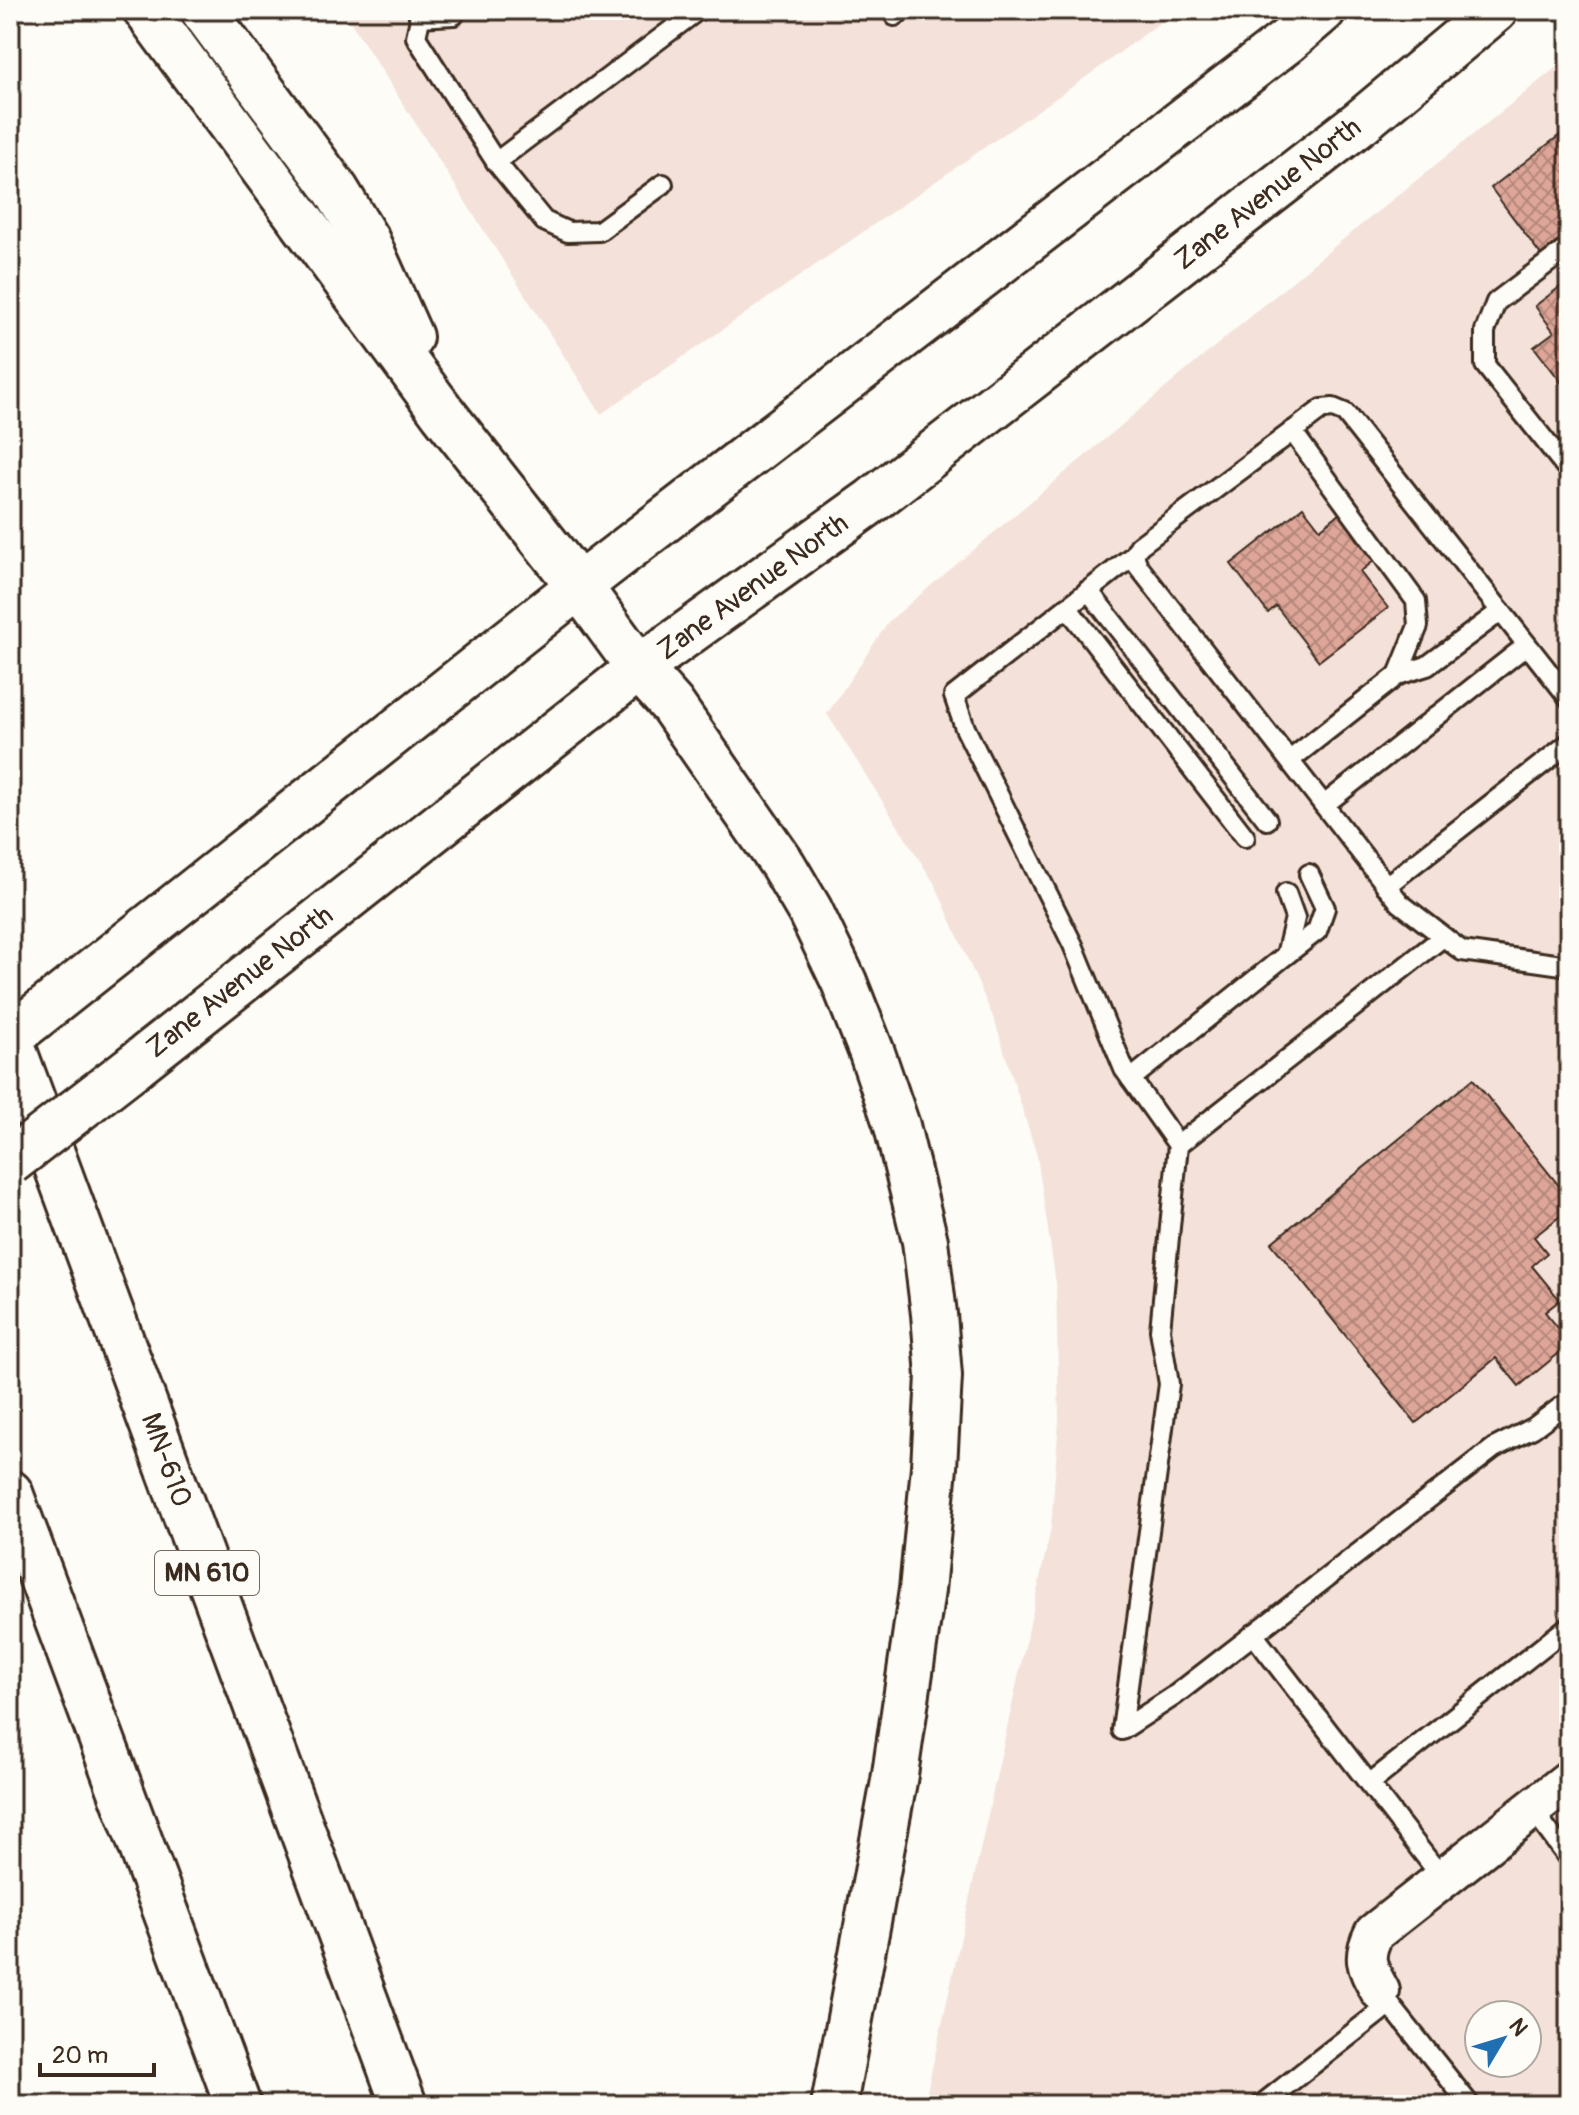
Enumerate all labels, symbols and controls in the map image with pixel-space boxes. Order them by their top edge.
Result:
street label: Zane Avenue North [1168,110,1368,278]
street label: Zane Avenue North [651,506,855,668]
street label: Zane Avenue North [140,898,340,1066]
street label: MN-610 [133,1408,199,1512]
road number: MN 610 [155,1551,259,1595]
north arrow [1463,1999,1543,2079]
text: N [1502,2013,1534,2042]
scale bar [40,2027,154,2077]
text: 20 m [52,2041,108,2070]

